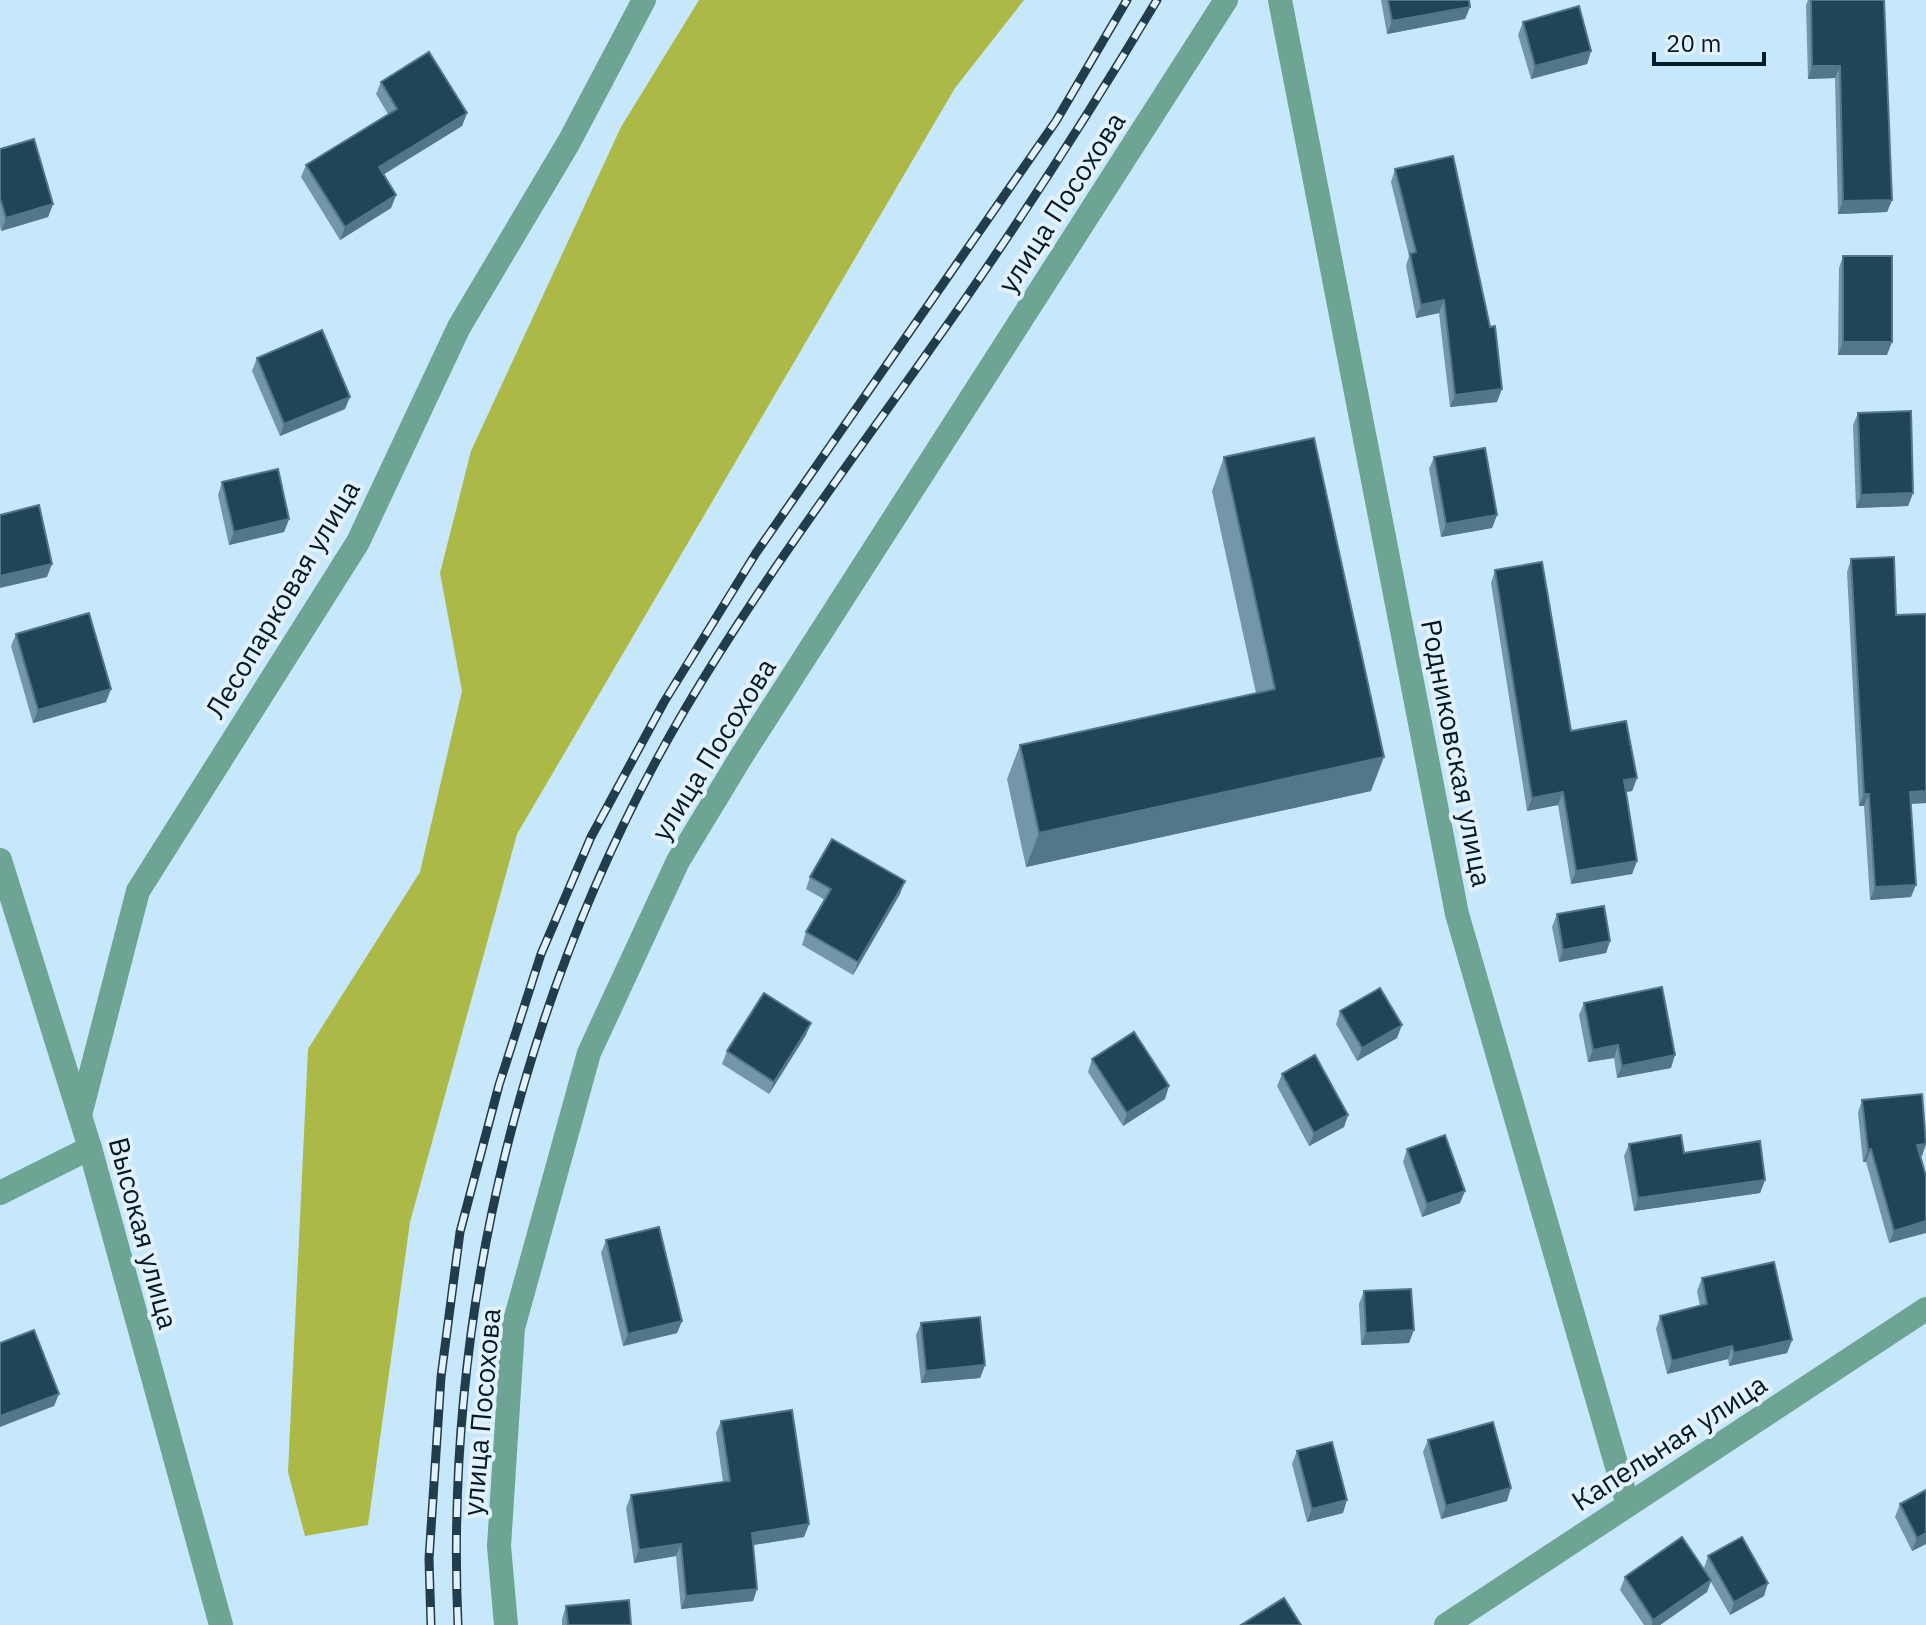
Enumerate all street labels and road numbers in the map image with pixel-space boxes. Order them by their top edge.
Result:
street label: улица Посохова [989,104,1133,300]
street label: Лесопарковая улица [196,473,368,725]
street label: Родниковская улица [1413,616,1501,890]
street label: улица Посохова [642,651,784,847]
street label: Высокая улица [101,1133,187,1333]
street label: улица Посохова [453,1306,509,1517]
street label: Капельная улица [1564,1365,1774,1519]

